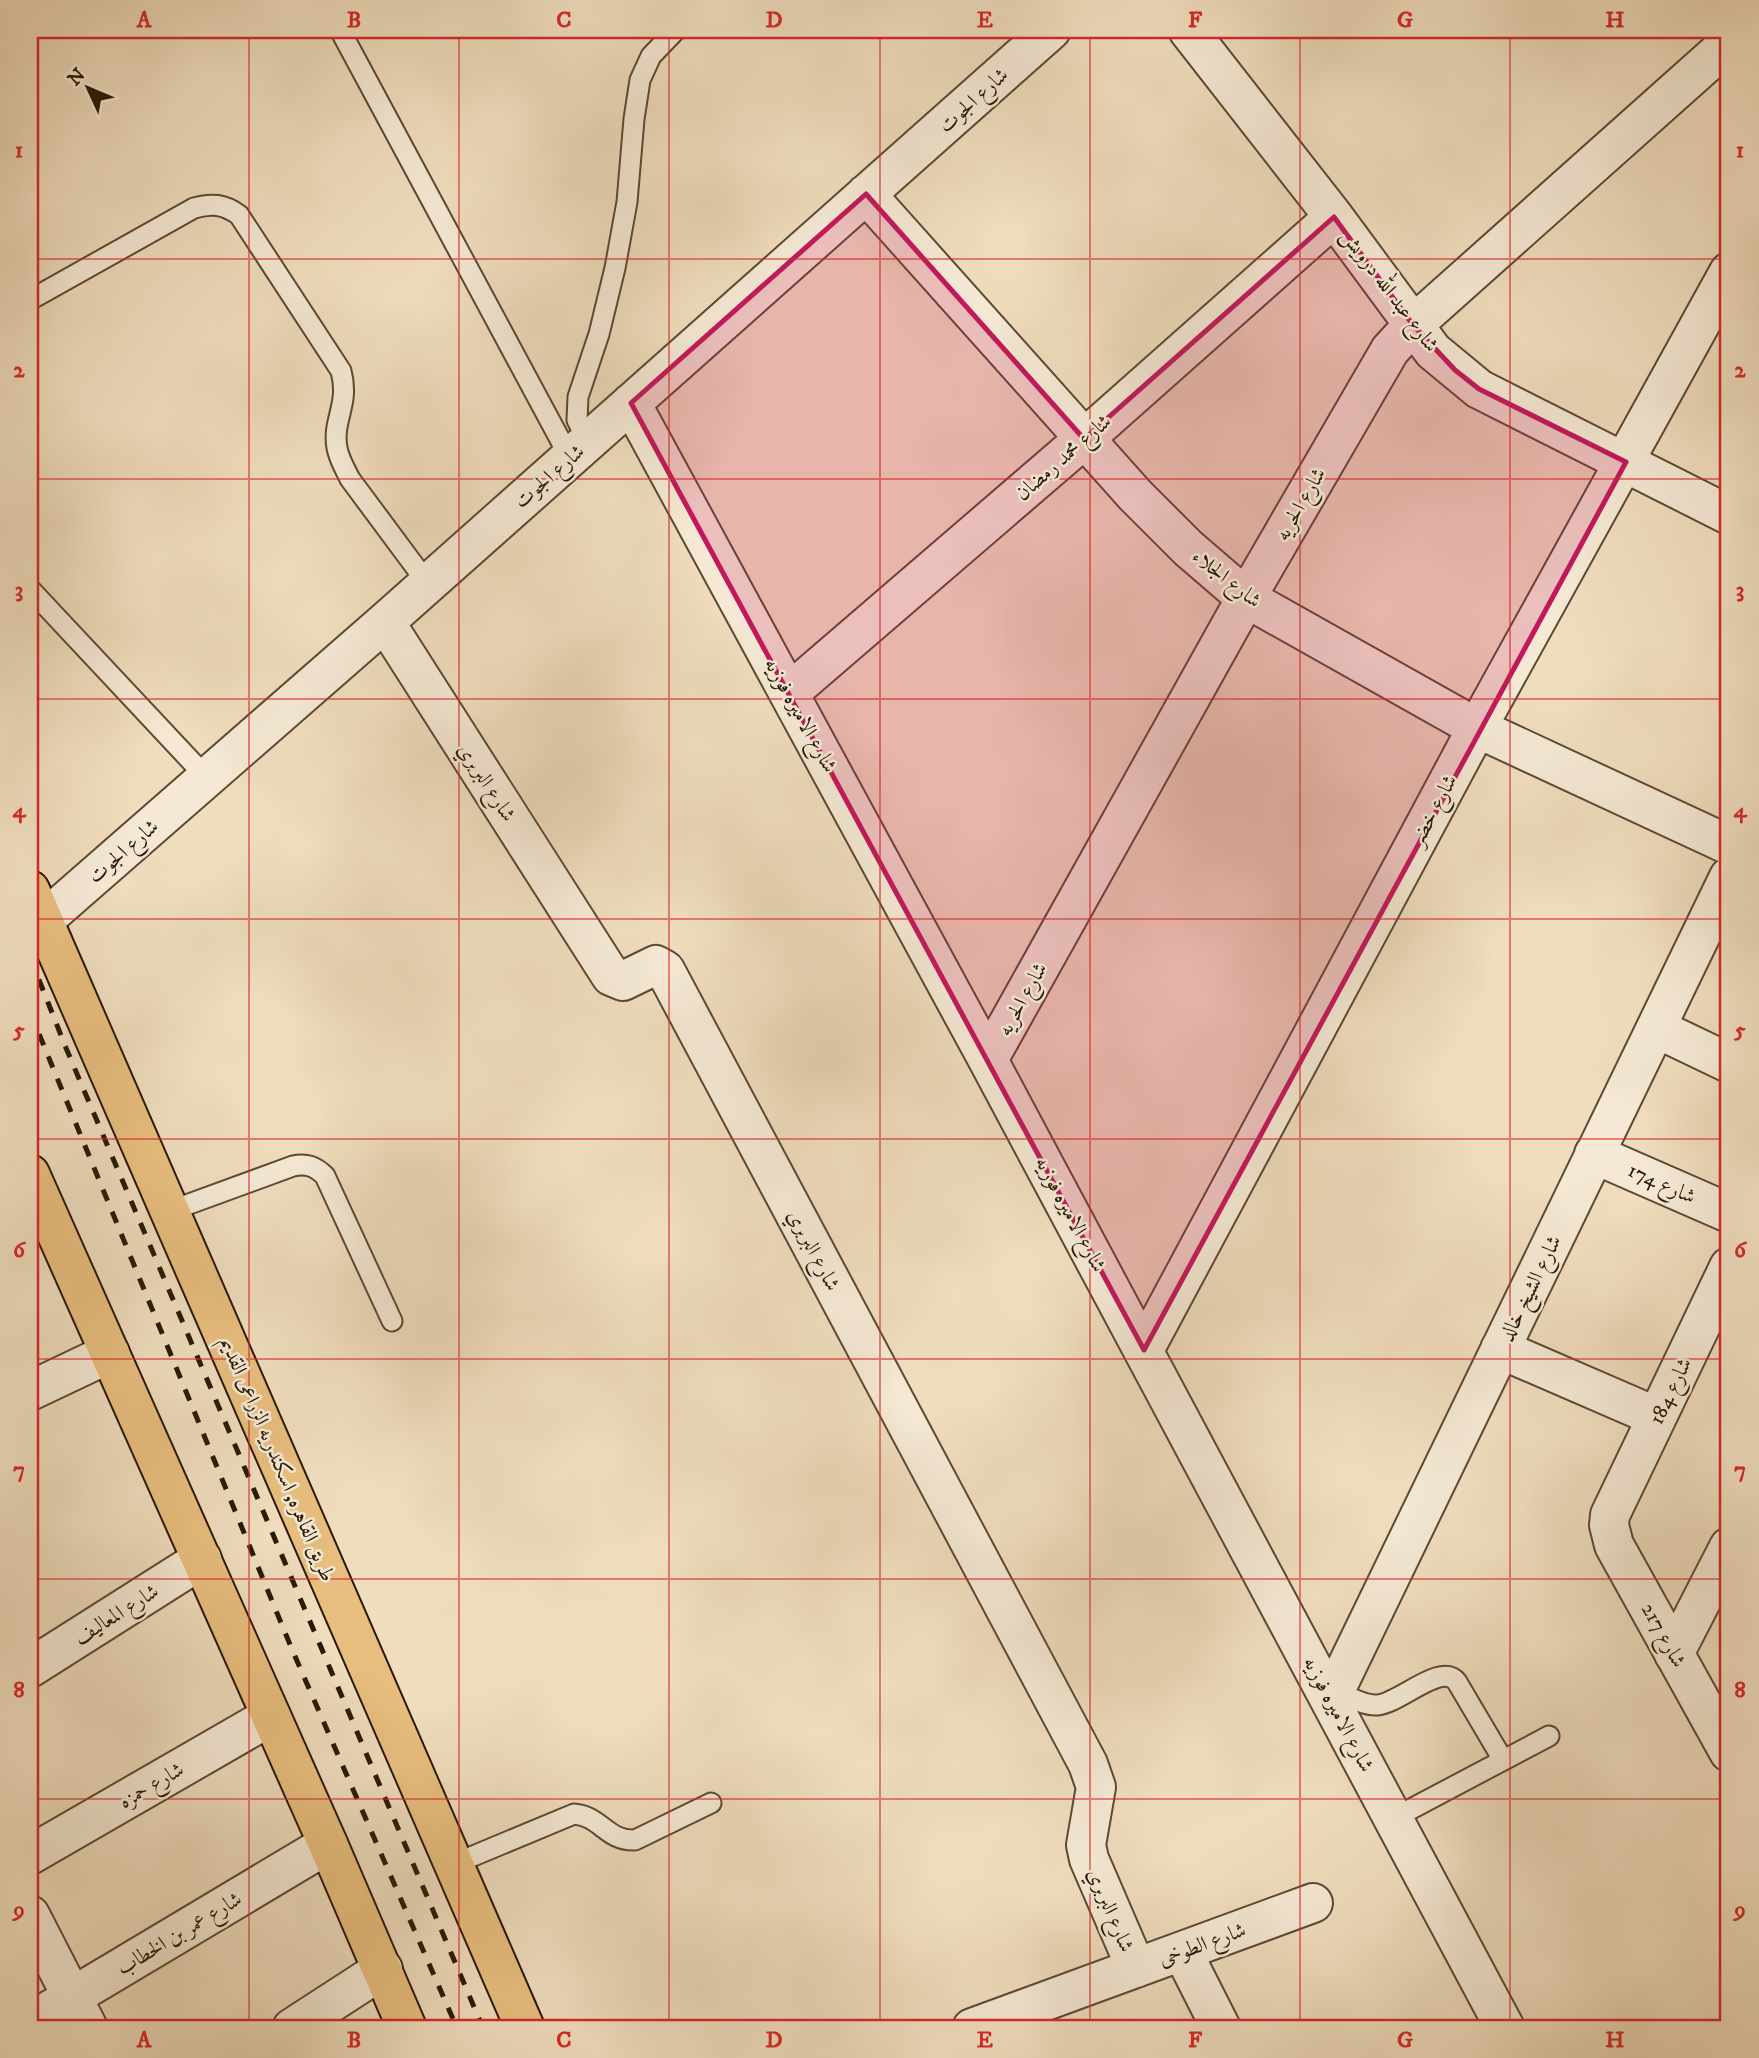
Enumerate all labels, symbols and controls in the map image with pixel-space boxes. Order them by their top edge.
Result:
text: A [136,6,153,35]
text: B [347,6,361,35]
text: C [556,6,572,35]
text: D [765,6,783,35]
text: E [977,6,993,35]
text: F [1188,6,1203,35]
text: G [1397,6,1413,35]
text: H [1605,6,1625,35]
north arrow [52,52,122,122]
street label: شارع الجوت [933,62,1017,142]
text: N [63,63,91,91]
text: 1 [15,136,23,165]
text: 1 [1736,136,1744,165]
street label: شارع عبد الله درويش [1331,221,1448,360]
text: 2 [13,356,25,385]
text: 2 [1734,356,1746,385]
street label: شارع محمد رمضان [1010,409,1120,510]
street label: شارع الجوت [509,439,593,518]
street label: شارع الحريه [1269,463,1336,548]
street label: شارع الجلاء [1184,544,1266,617]
text: 3 [15,576,23,605]
text: 3 [1736,576,1744,605]
street label: شارع الاميره فوزيه [754,654,842,779]
street label: شارع البربري [448,738,521,829]
street label: شارع خضر [1403,770,1467,854]
text: 4 [12,796,27,825]
text: 4 [1733,796,1748,825]
street label: شارع الجوت [83,814,167,893]
street label: شارع الحريه [992,958,1057,1043]
text: 5 [12,1016,25,1045]
text: 5 [1733,1016,1746,1045]
street label: شارع الاميره فوزيه [1025,1152,1111,1279]
street label: شارع 174 [1622,1157,1700,1214]
street label: شارع البربري [777,1205,845,1298]
street label: شارع الشيخ خالد [1494,1231,1572,1348]
text: 6 [13,1236,27,1265]
text: 6 [1734,1236,1748,1265]
street label: طريق القاهره, اسكندريه الزراعى القديم [210,1333,341,1587]
street label: شارع 184 [1644,1354,1702,1431]
text: 7 [13,1456,25,1485]
text: 7 [1734,1456,1746,1485]
street label: شارع المعاليف [69,1579,166,1655]
street label: شارع 217 [1631,1599,1691,1674]
street label: شارع الاميره فوزيه [1293,1652,1379,1779]
text: 8 [13,1676,25,1705]
text: 8 [1734,1676,1746,1705]
street label: شارع حمزه [114,1757,191,1818]
street label: شارع البربري [1077,1865,1139,1958]
street label: شارع عمر بن الخطاب [112,1886,249,1985]
text: 9 [11,1896,25,1925]
text: 9 [1732,1896,1746,1925]
street label: شارع الطوخى [1155,1917,1251,1976]
text: A [136,2026,153,2055]
text: B [347,2026,361,2055]
text: C [556,2026,572,2055]
text: D [765,2026,783,2055]
text: E [977,2026,993,2055]
text: F [1188,2026,1203,2055]
text: G [1397,2026,1413,2055]
text: H [1605,2026,1625,2055]

